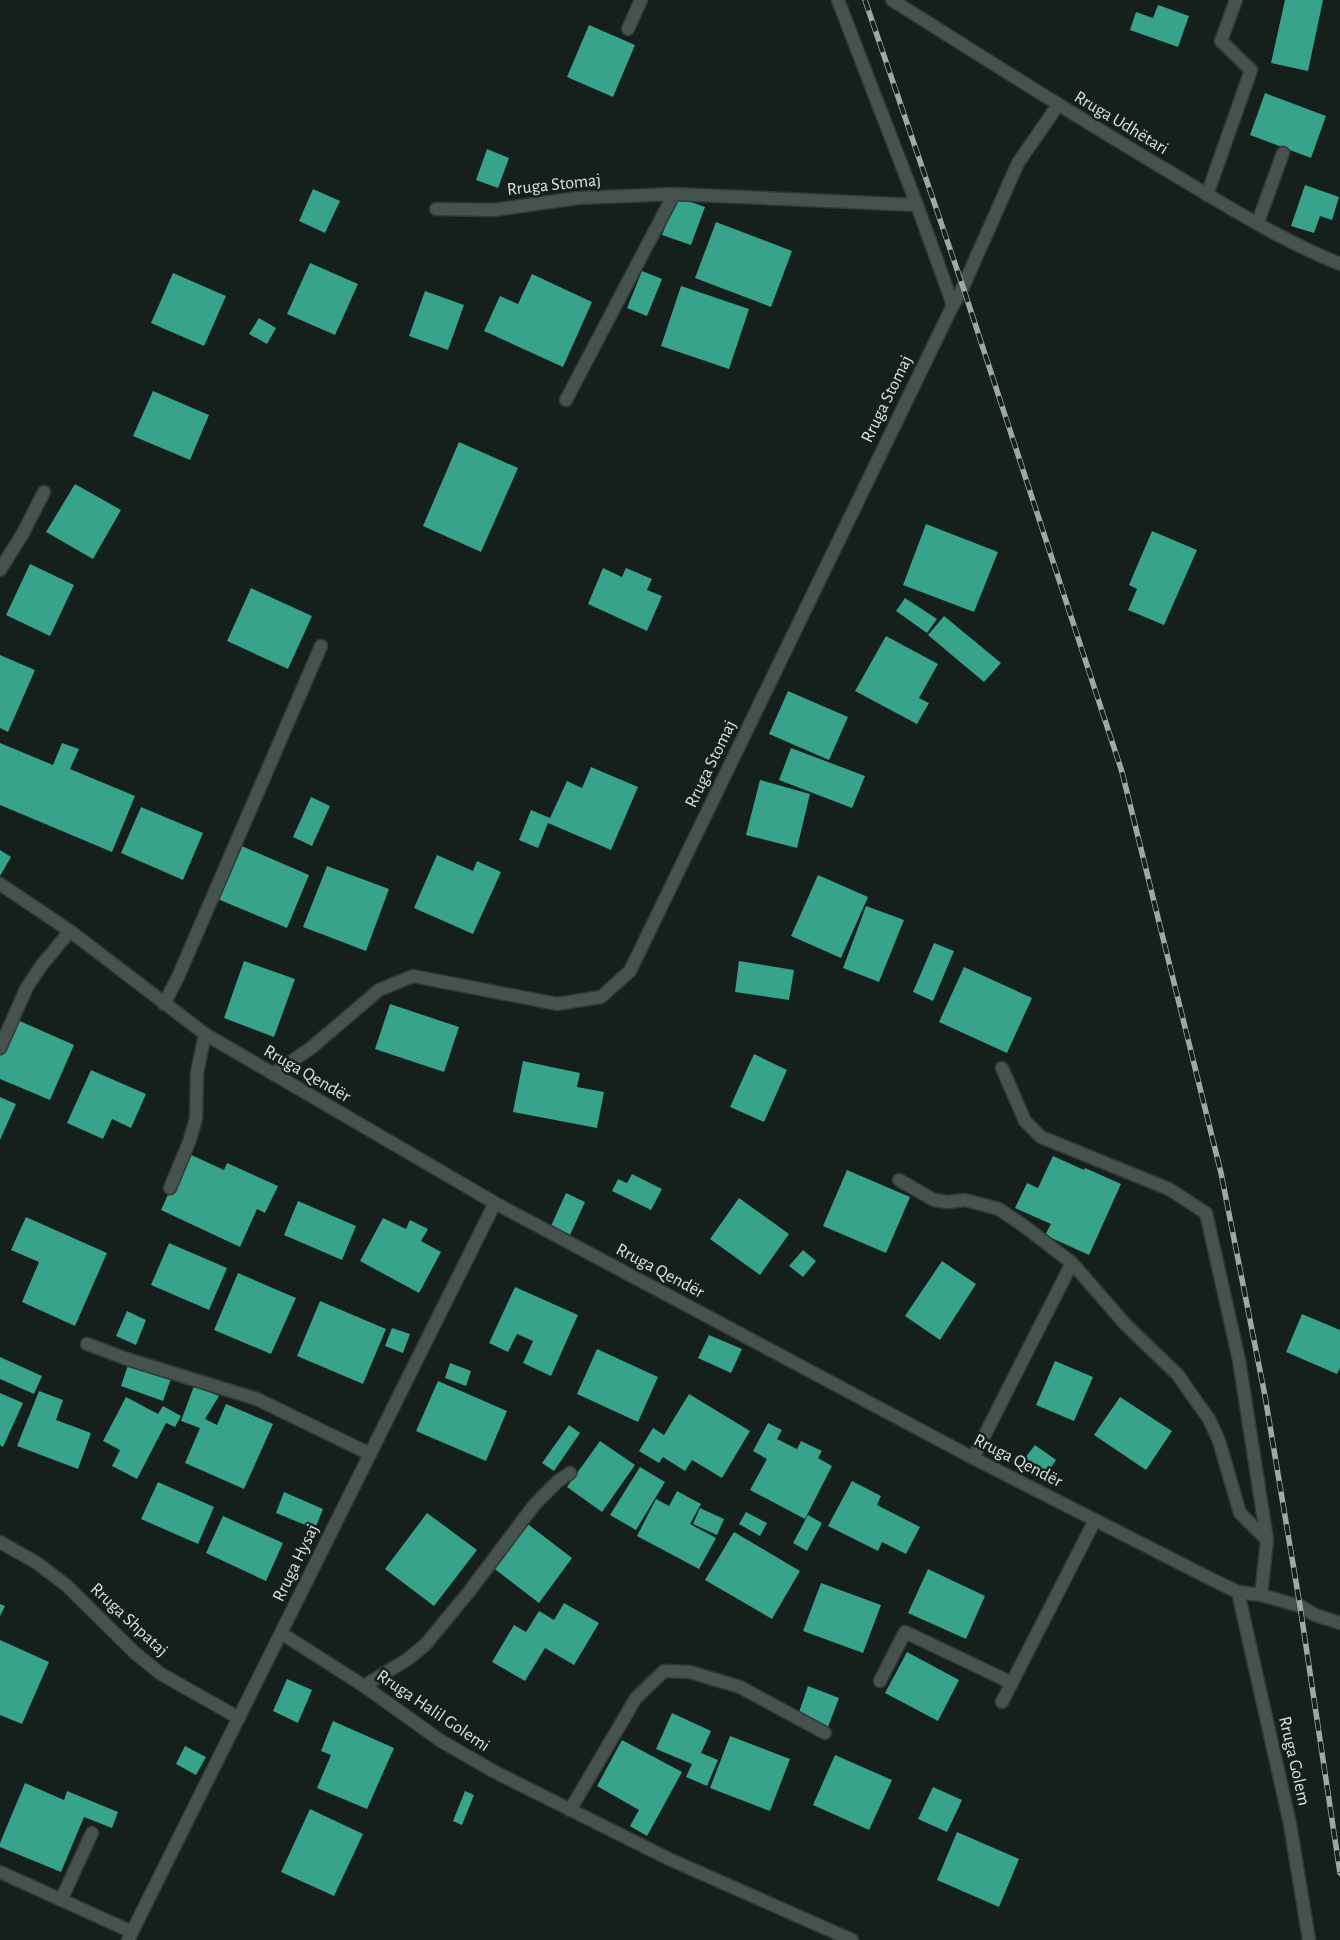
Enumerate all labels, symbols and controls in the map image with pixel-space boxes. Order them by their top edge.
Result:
street label: Rruga Udhëtari [1071,88,1171,158]
street label: Rruga Stomaj [506,171,602,199]
street label: Rruga Stomaj [858,353,916,445]
street label: Rruga Stomaj [682,718,740,810]
street label: Rruga Qendër [260,1042,354,1106]
street label: Rruga Qendër [613,1240,707,1302]
street label: Rruga Qendër [971,1431,1065,1491]
street label: Rruga Hysaj [270,1521,322,1605]
street label: Rruga Shpataj [87,1580,171,1660]
street label: Rruga Halil Golemi [373,1667,493,1755]
street label: Rruga Golem [1275,1715,1313,1807]

